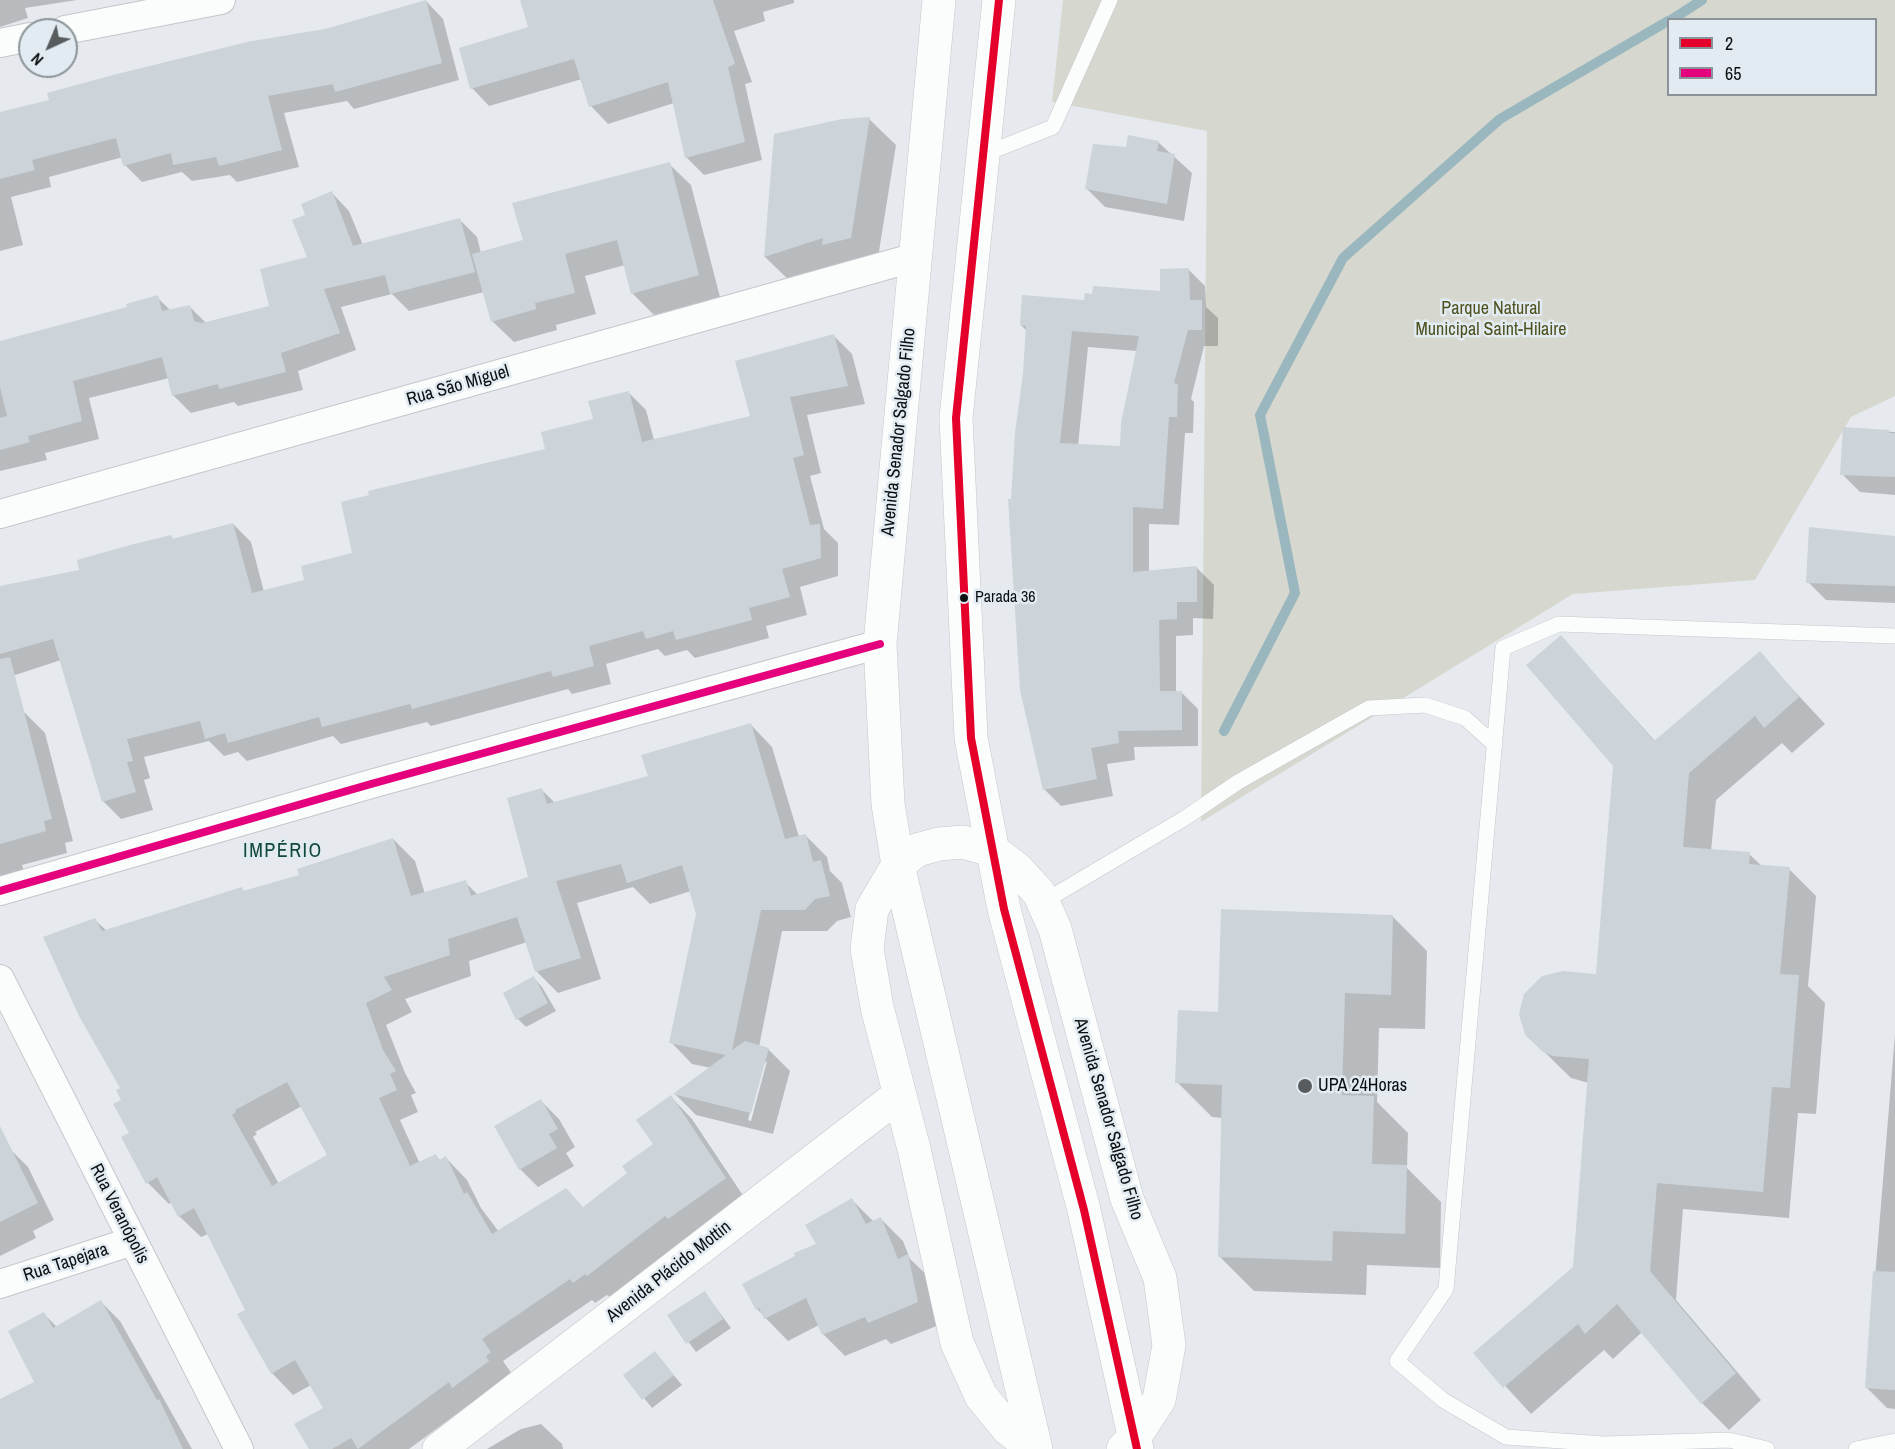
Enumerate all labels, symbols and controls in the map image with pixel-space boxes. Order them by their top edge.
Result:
north arrow [18,18,78,78]
legend [1667,18,1877,96]
text: 2 [1725,31,1733,56]
text: N [26,48,48,71]
text: 65 [1725,61,1741,86]
park label: Parque Natural Municipal Saint-Hilaire [1416,298,1566,340]
street label: Avenida Senador Salgado Filho [877,327,921,537]
street label: Rua São Miguel [404,361,512,411]
place label: Parada 36 [975,588,1036,608]
marker: Parada 36 [958,592,970,604]
district label: IMPÉRIO [243,840,323,864]
street label: Avenida Senador Salgado Filho [1069,1016,1147,1222]
place label: UPA 24Horas [1318,1075,1407,1097]
marker: UPA 24Horas [1296,1077,1314,1095]
street label: Rua Veranópolis [85,1160,153,1268]
street label: Avenida Plácido Mottin [602,1217,736,1327]
street label: Rua Tapejara [21,1239,111,1287]

